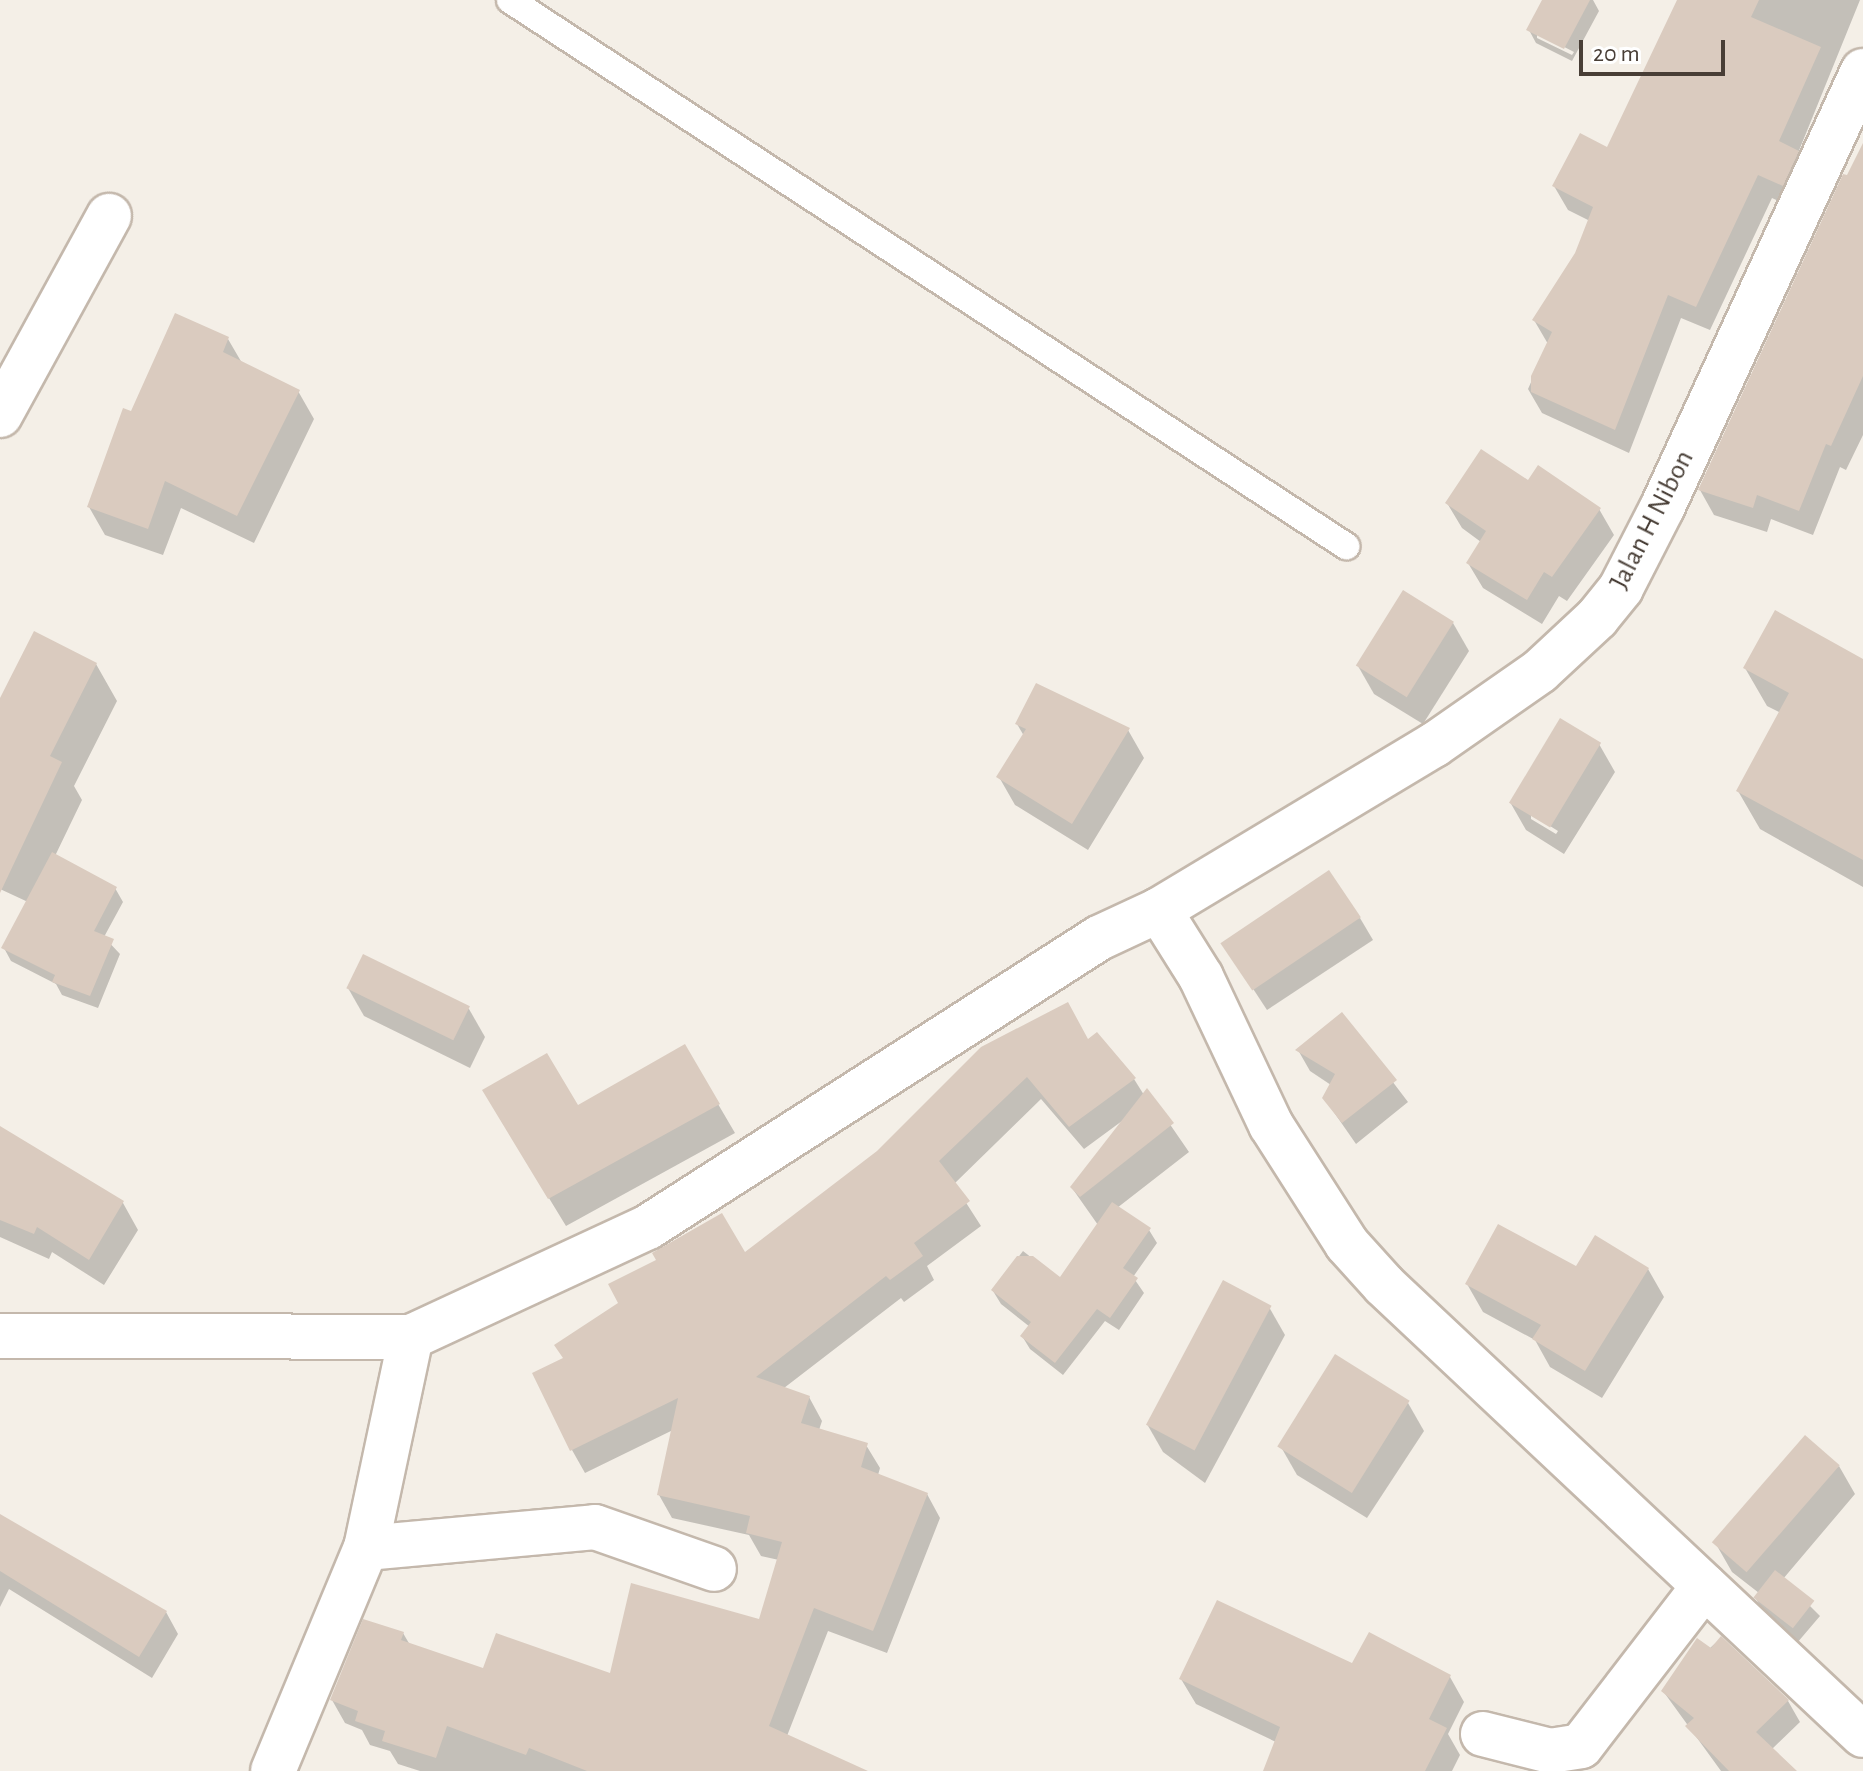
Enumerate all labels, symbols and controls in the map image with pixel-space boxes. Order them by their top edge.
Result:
scale bar [1583,24,1729,74]
text: 20 m [1593,42,1640,66]
street label: Jalan H Nibon [1603,445,1701,595]

